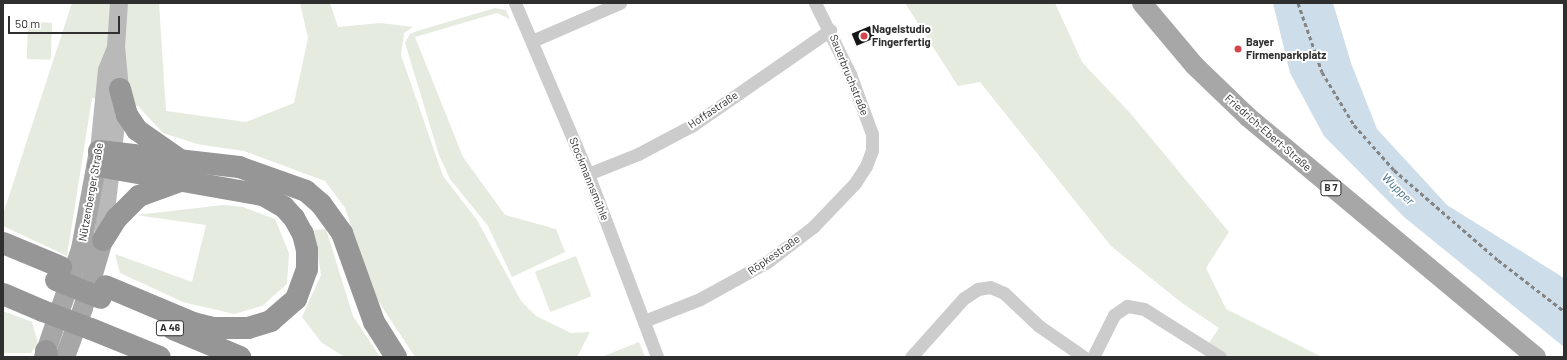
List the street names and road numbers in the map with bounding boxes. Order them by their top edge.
street label: Sauerbruchstraße [827,33,871,117]
street label: Hoffastraße [686,89,740,131]
street label: Friedrich-Ebert-Straße [1222,92,1314,174]
street label: Stockmannsmühle [566,135,612,223]
street label: Nützenberger Straße [76,142,106,242]
road number: B 7 [1320,180,1342,196]
street label: Röpkestraße [745,232,803,278]
road number: A 46 [155,320,185,336]

